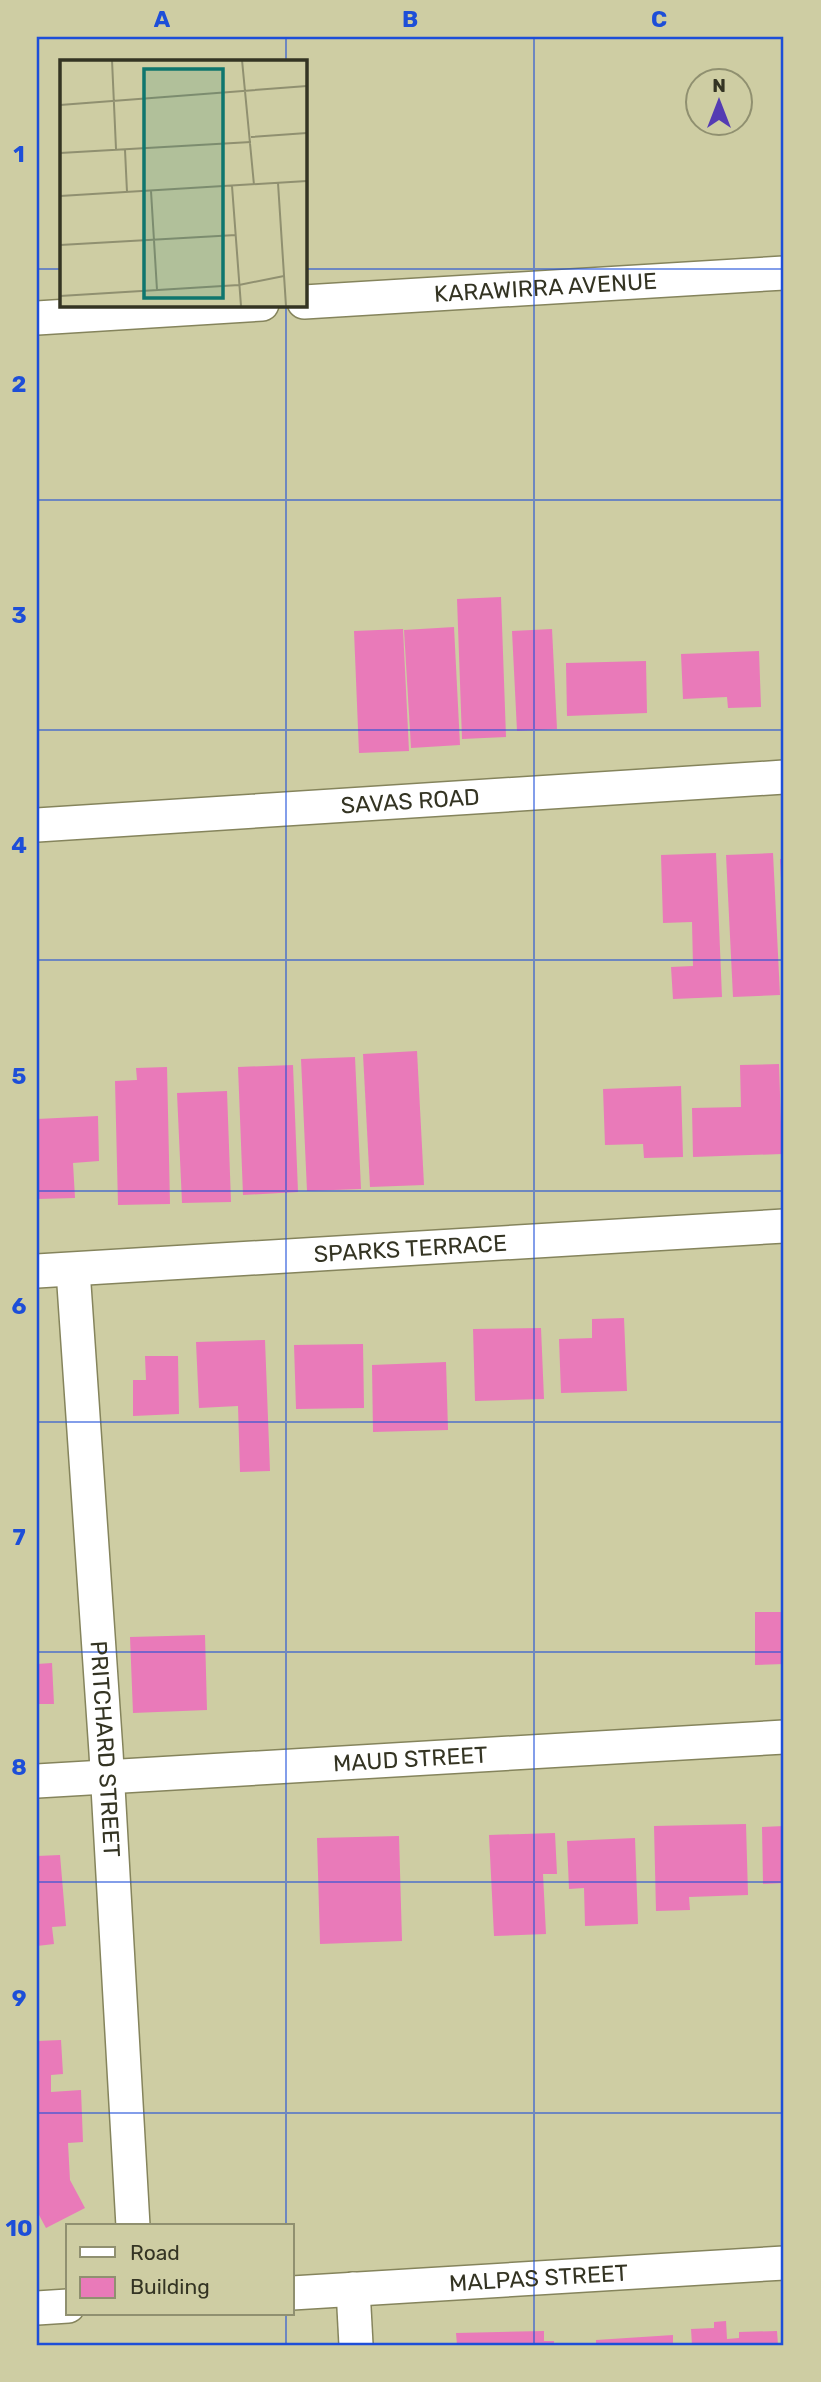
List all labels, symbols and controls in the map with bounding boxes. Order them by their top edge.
text: A [154,5,171,33]
text: B [402,5,418,33]
text: C [651,5,667,33]
inset map [60,60,306,306]
north arrow [684,66,754,136]
text: N [712,74,726,97]
text: 1 [13,140,25,168]
street label: KARAWIRRA AVENUE [433,267,658,308]
text: 2 [12,370,26,398]
text: 3 [11,601,27,629]
street label: SAVAS ROAD [340,783,481,819]
text: 4 [11,831,27,859]
text: 5 [12,1062,27,1090]
street label: SPARKS TERRACE [313,1229,508,1268]
text: 6 [12,1292,27,1320]
text: 7 [12,1523,26,1551]
street label: PRITCHARD STREET [84,1640,126,1858]
street label: MAUD STREET [332,1740,488,1778]
text: 8 [11,1753,27,1781]
text: 9 [12,1984,26,2012]
text: 10 [5,2214,33,2242]
legend [66,2224,294,2316]
text: Road [130,2240,180,2265]
street label: MALPAS STREET [448,2259,629,2297]
text: Building [130,2274,210,2299]

